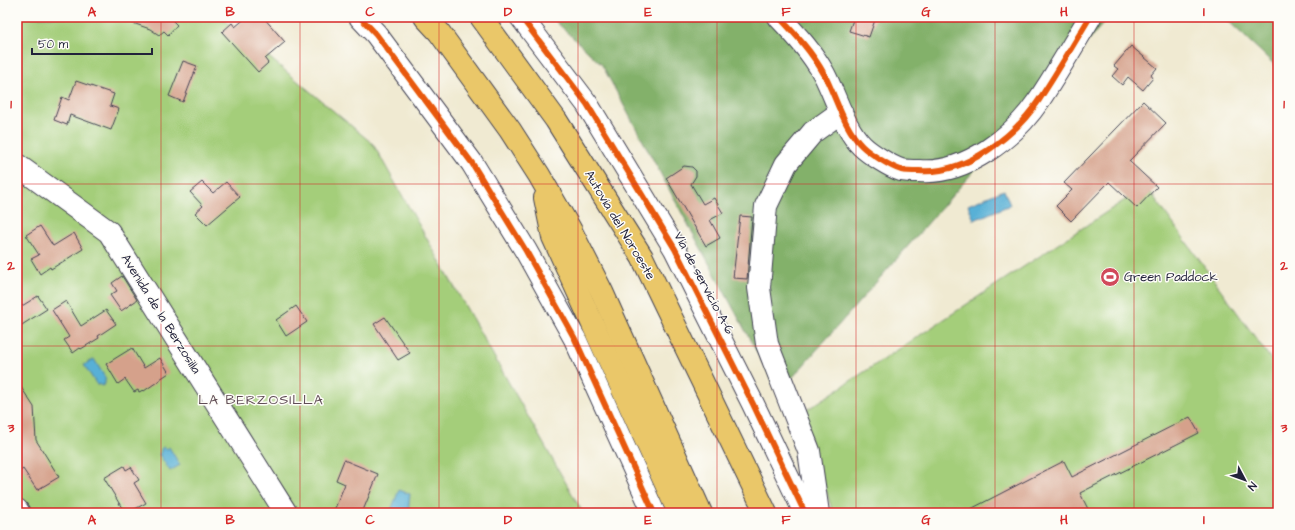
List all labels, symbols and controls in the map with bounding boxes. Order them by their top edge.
text: A [88,3,97,21]
text: B [225,3,235,21]
text: C [365,3,375,21]
text: D [504,3,513,21]
text: E [644,3,652,21]
text: F [781,3,791,21]
text: G [921,3,931,21]
text: H [1060,3,1068,21]
text: I [1203,3,1205,21]
scale bar [32,30,152,56]
text: 50 m [38,36,69,53]
text: 1 [10,95,12,113]
text: 1 [1283,95,1285,113]
street label: Autovía del Noroeste [580,167,660,283]
street label: Vía de servicio A-6 [669,229,739,337]
street label: Avenida de la Berzosilla [117,251,205,378]
text: 2 [6,257,15,275]
text: 2 [1279,257,1288,275]
sports icon: Green Paddock [1099,266,1121,288]
place label: Green Paddock [1124,268,1218,286]
district label: LA BERZOSILLA [198,390,324,410]
text: 3 [7,419,15,437]
text: 3 [1280,419,1288,437]
north arrow [1225,460,1265,500]
text: N [1244,479,1260,494]
text: A [88,511,97,529]
text: B [225,511,235,529]
text: C [365,511,375,529]
text: D [504,511,513,529]
text: E [644,511,652,529]
text: F [781,511,791,529]
text: G [921,511,931,529]
text: H [1060,511,1068,529]
text: I [1203,511,1205,529]

